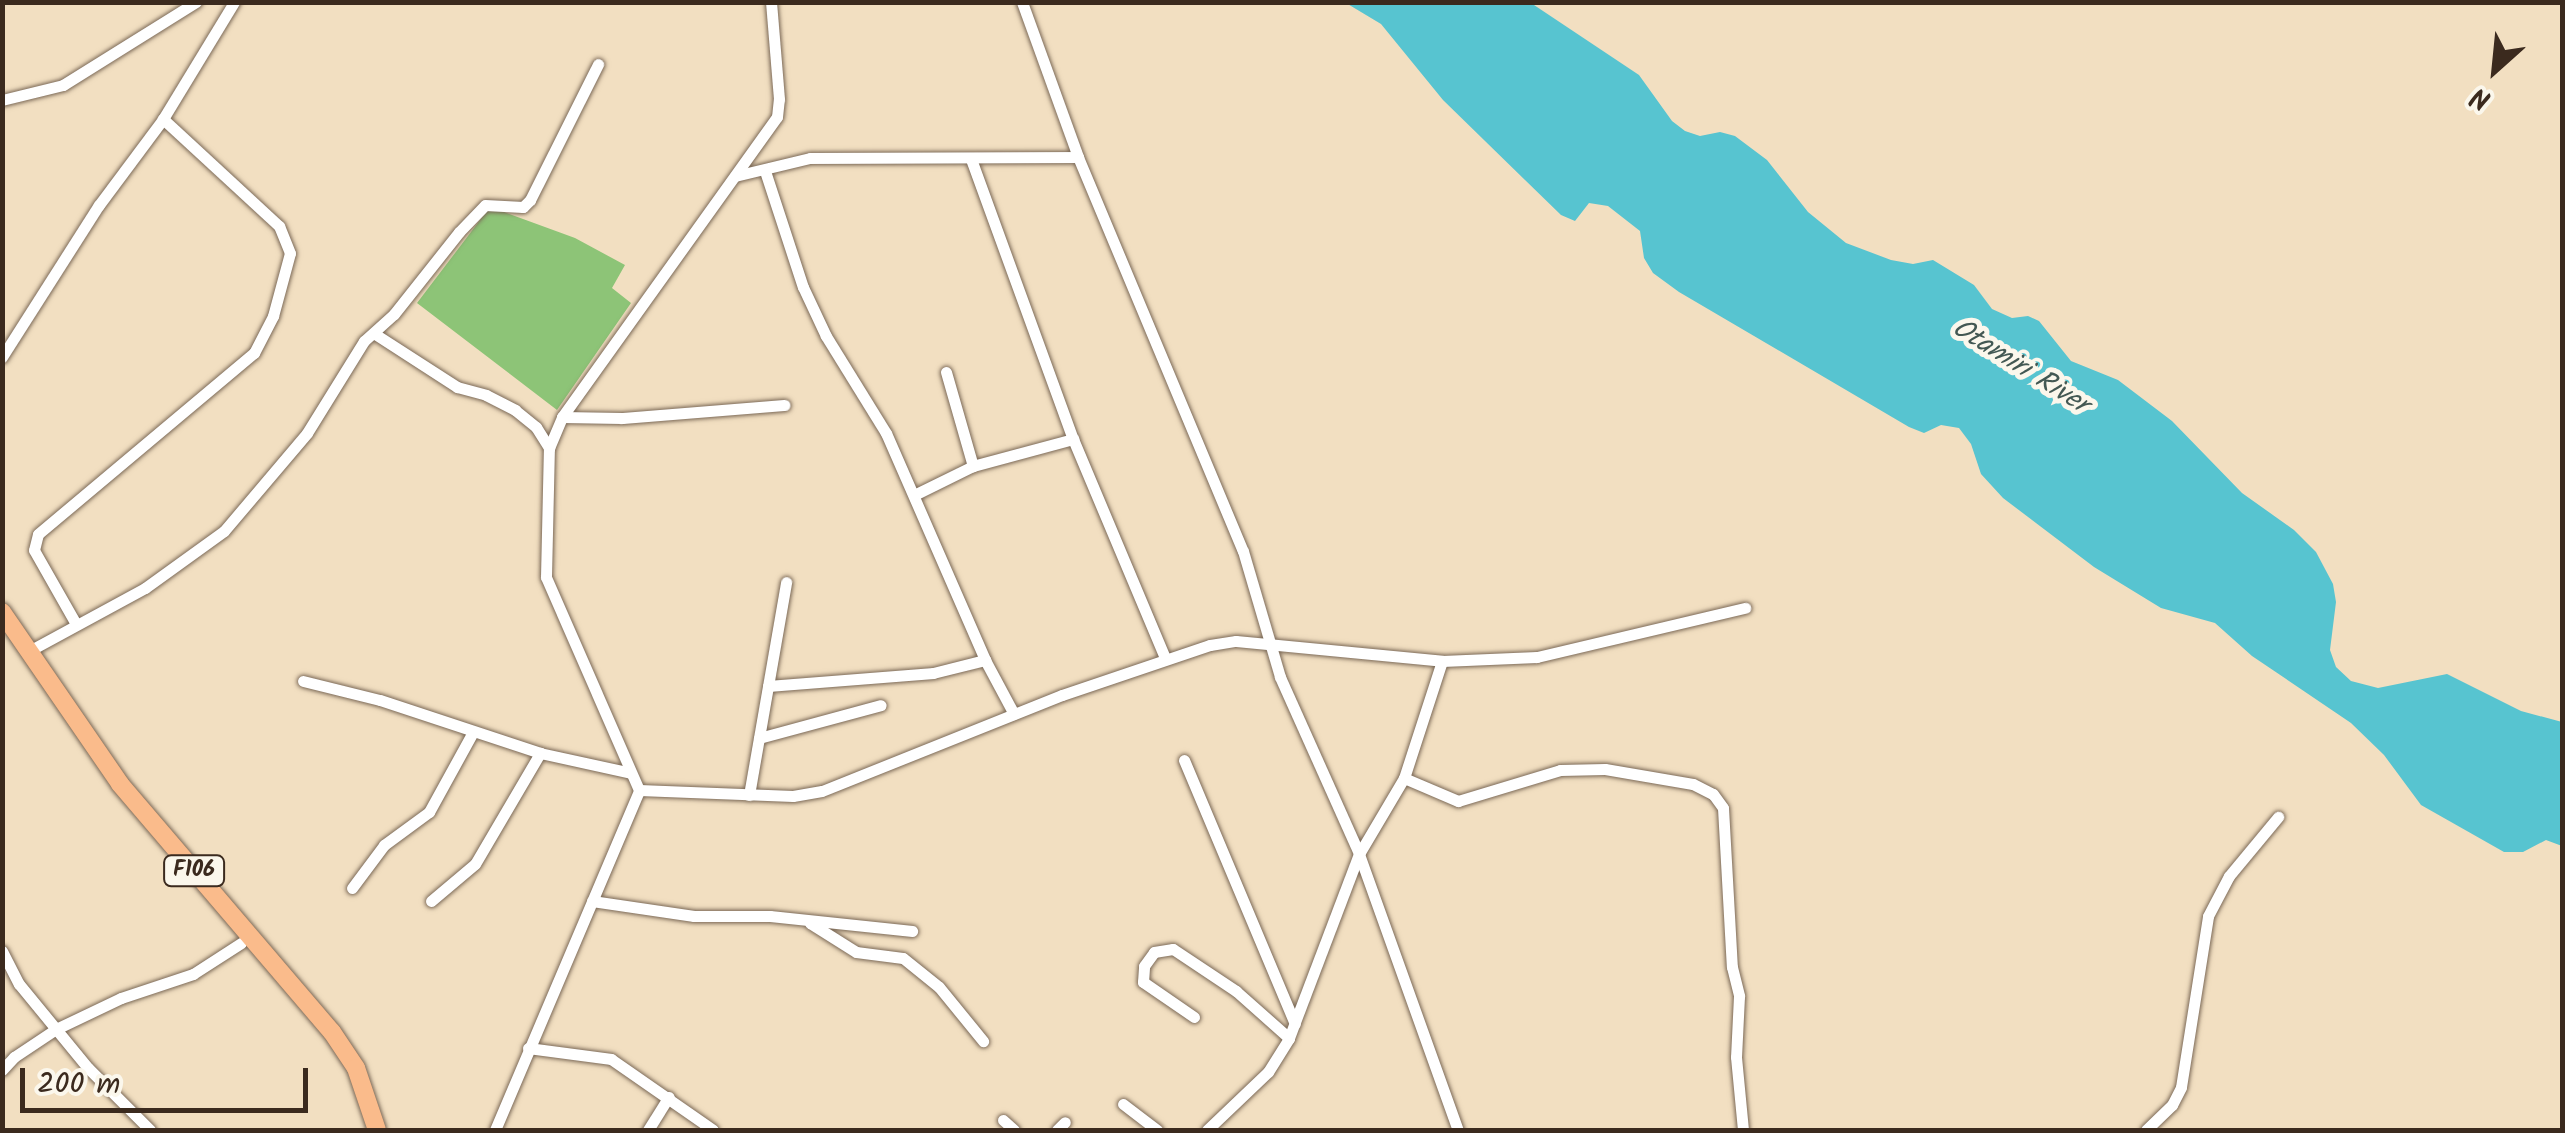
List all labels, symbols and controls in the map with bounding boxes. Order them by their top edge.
north arrow [2445,20,2545,120]
text: N [2463,73,2499,121]
water label: Otamiri River [1946,312,2094,422]
road number: F106 [162,854,226,888]
scale bar [25,1048,312,1110]
text: 200 m [37,1061,120,1109]

